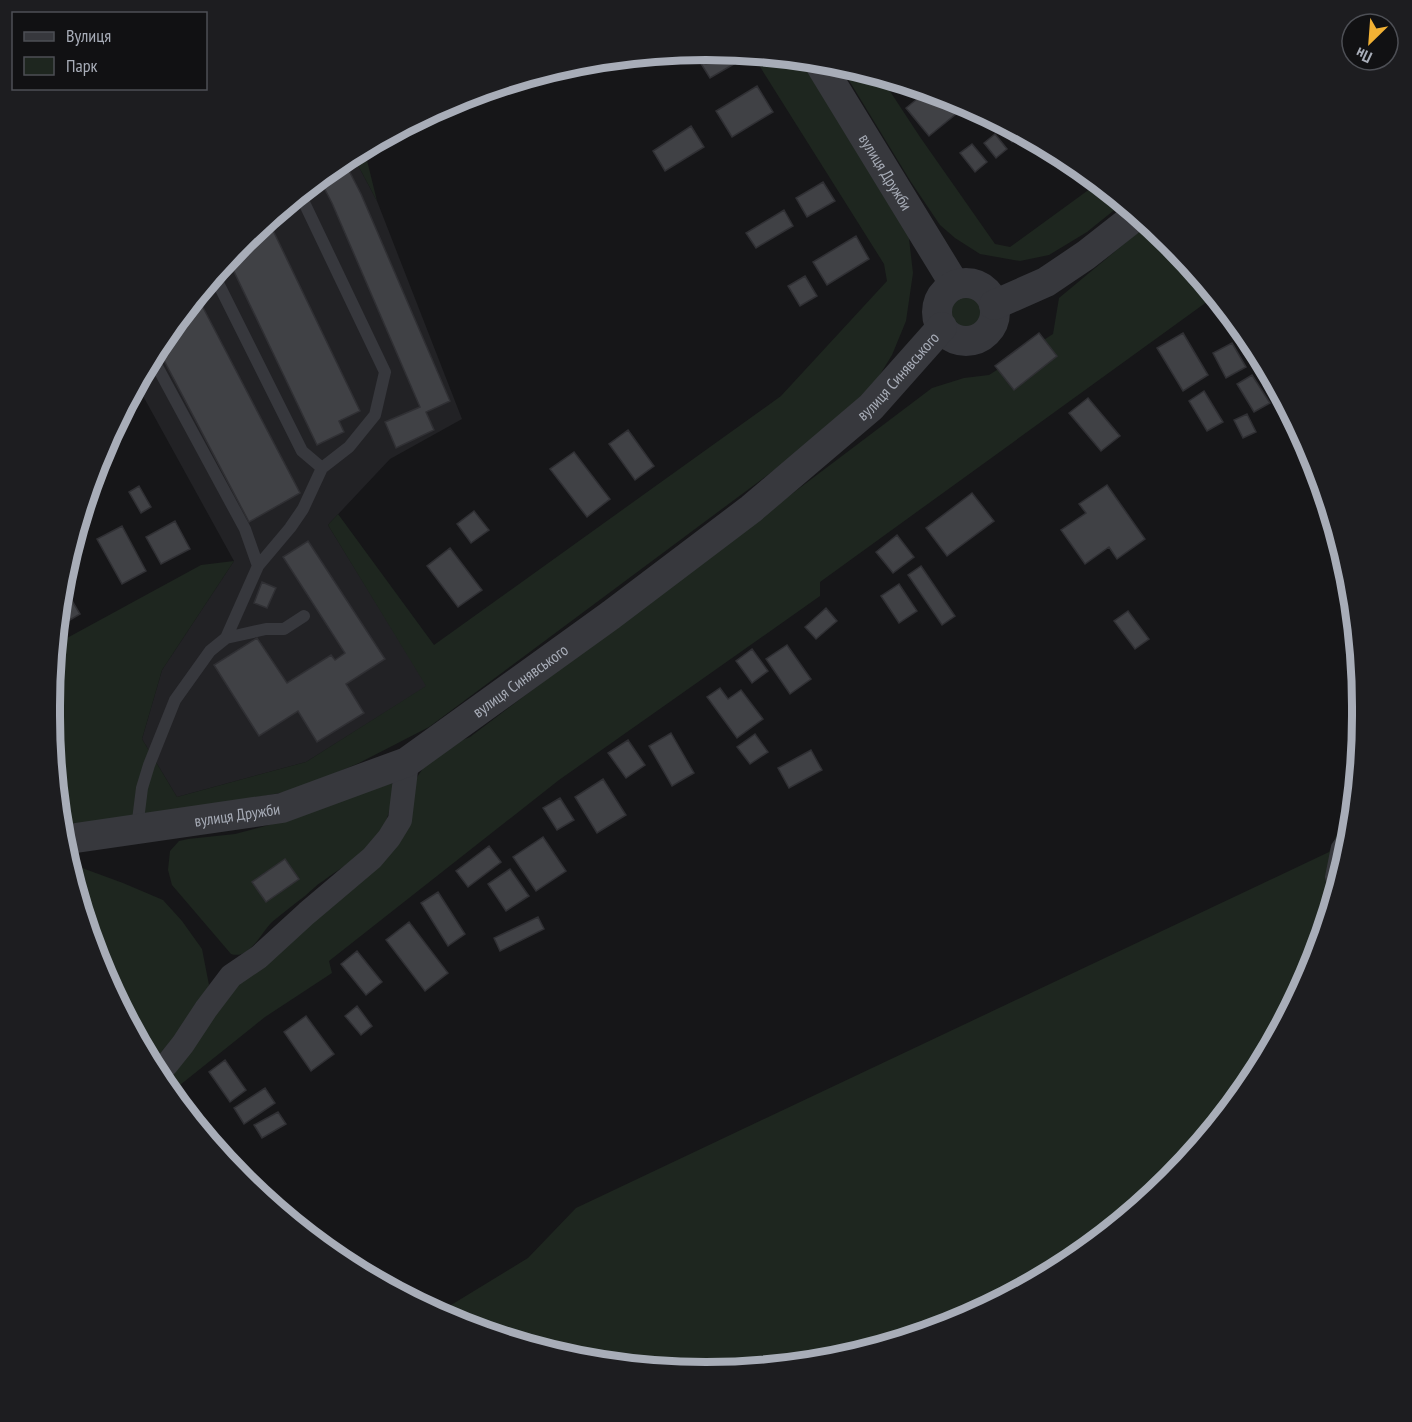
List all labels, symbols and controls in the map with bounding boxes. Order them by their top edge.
legend [12,12,207,90]
north arrow [1340,12,1400,72]
text: Вулиця [66,24,111,47]
text: Пн [1352,43,1375,68]
text: Парк [66,54,97,77]
street label: вулиця Дружби [855,130,917,214]
street label: вулиця Синявського [853,328,943,425]
street label: вулиця Синявського [469,639,572,722]
street label: вулиця Дружби [193,798,281,831]

